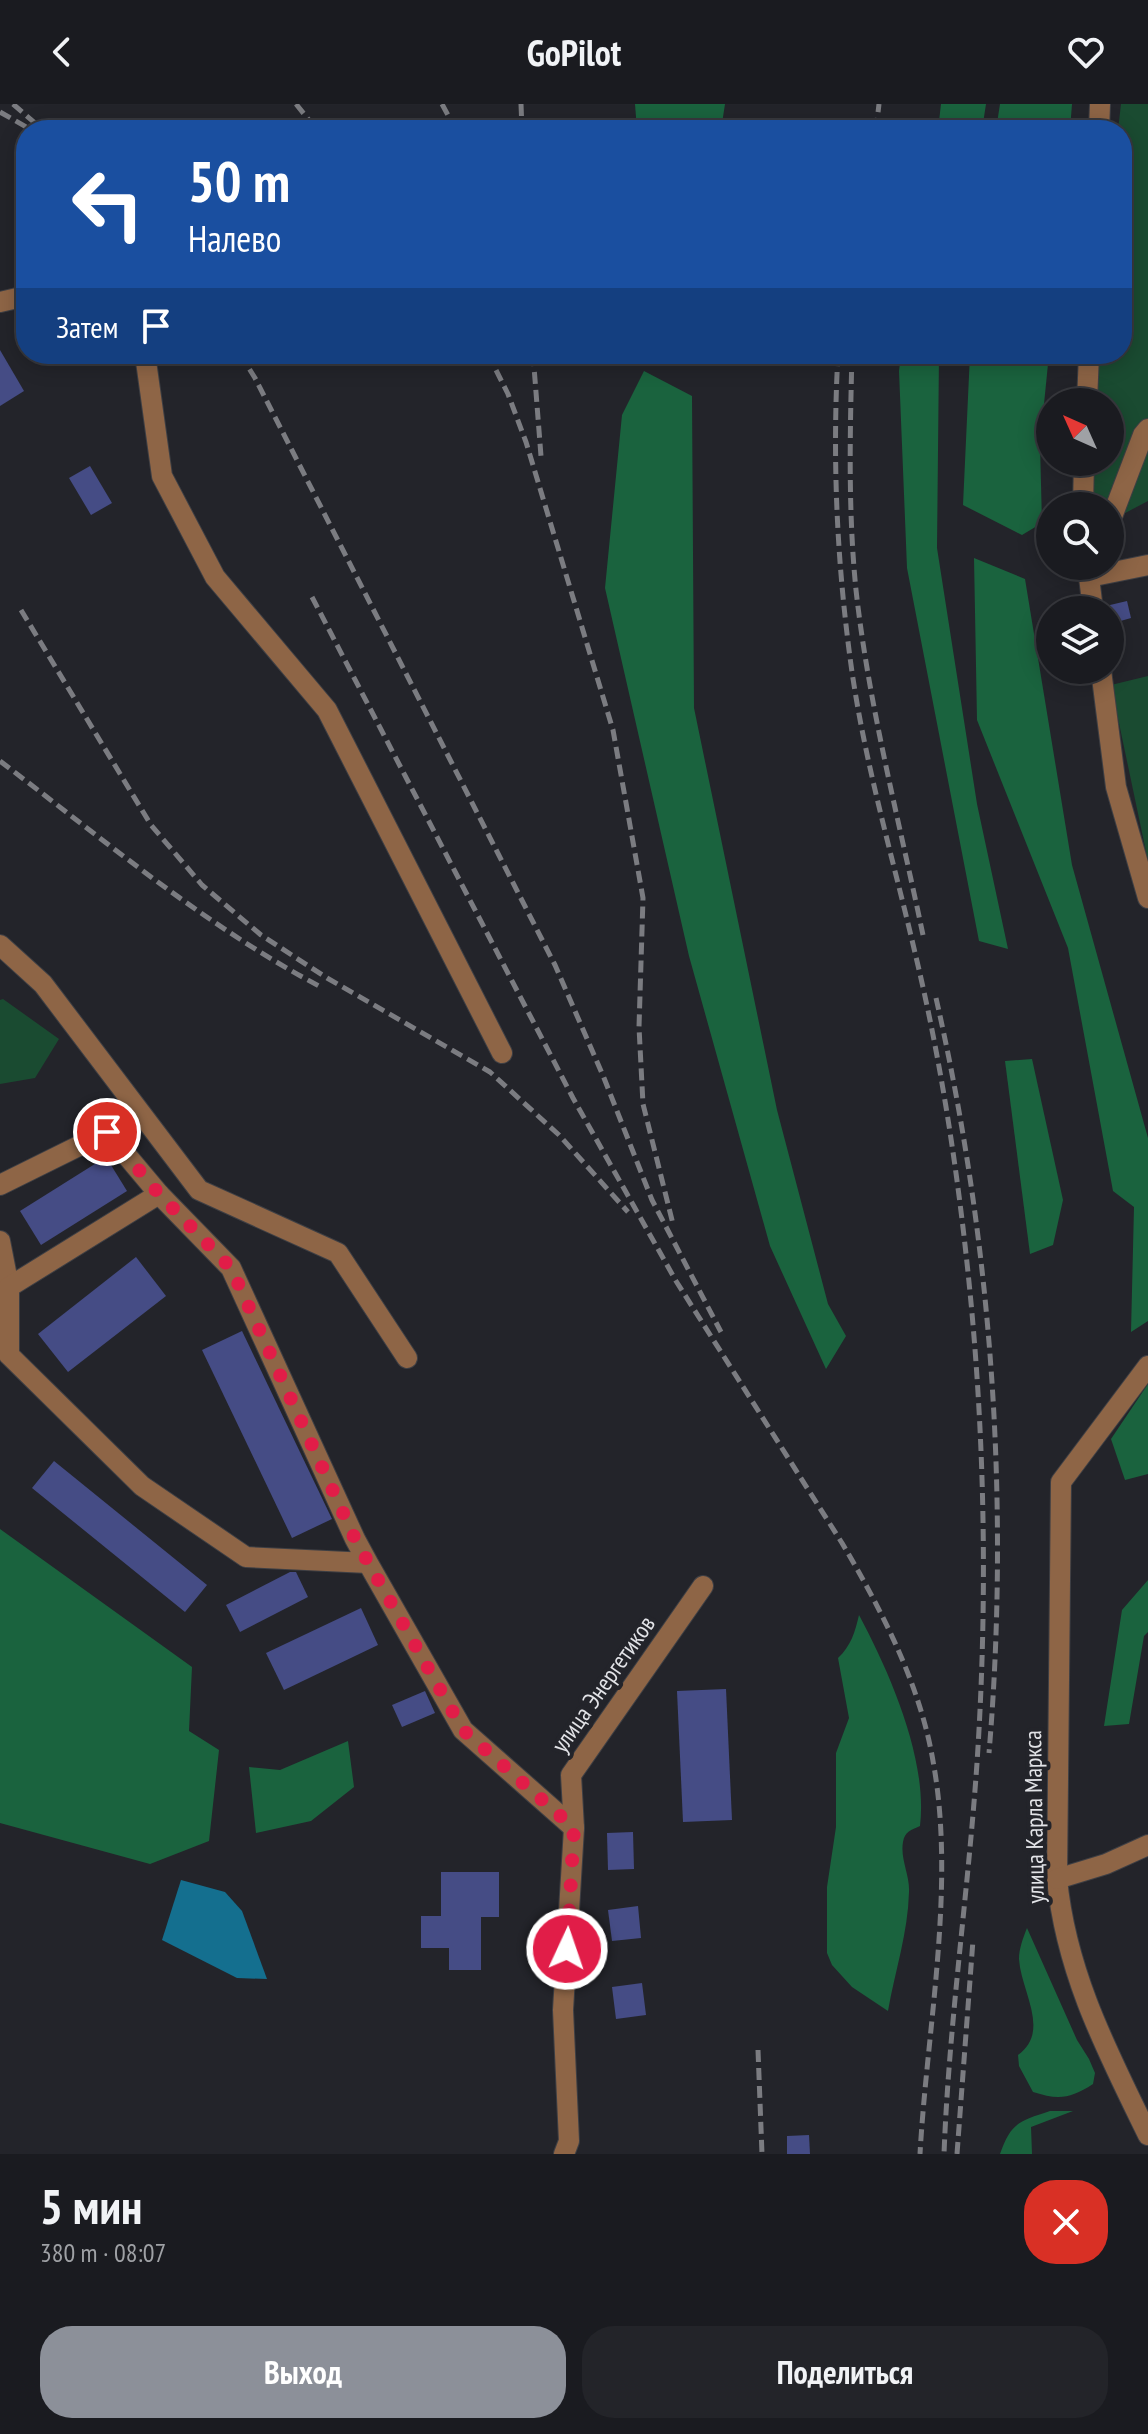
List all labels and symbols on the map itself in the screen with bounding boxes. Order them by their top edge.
north arrow [1036,388,1124,476]
pin [73,1098,141,1166]
street label: улица Энергетиков [544,1609,662,1759]
street label: улица Карла Маркса [1017,1730,1051,1904]
position arrow [525,1907,609,1991]

